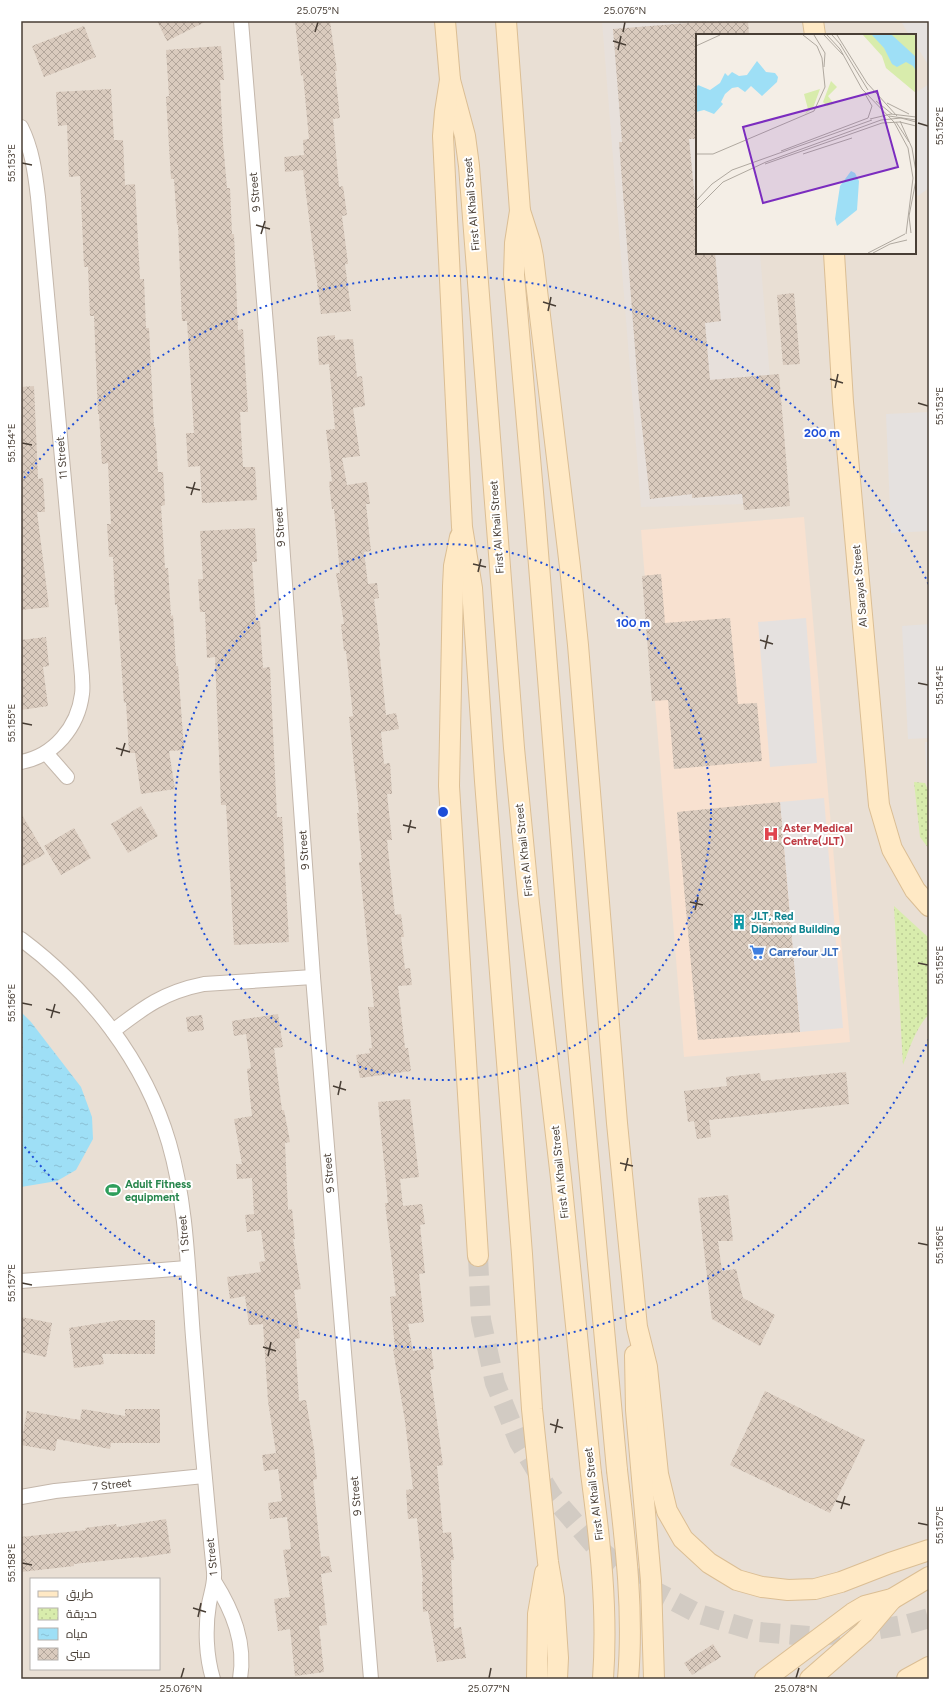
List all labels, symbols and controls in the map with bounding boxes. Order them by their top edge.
text: 25.075°N [297,4,339,17]
text: 25.076°N [604,4,646,17]
inset map [696,34,916,254]
text: 55.152°E [933,107,946,145]
text: 55.153°E [5,144,18,182]
street label: First Al Khail Street [461,157,483,251]
street label: 9 Street [247,172,263,212]
text: 55.153°E [933,387,946,425]
text: 55.154°E [5,423,18,463]
text: 200 m [804,426,840,440]
street label: 11 Street [54,436,70,480]
street label: First Al Khail Street [487,480,507,574]
street label: 9 Street [272,507,288,547]
street label: Al Sarayat Street [850,544,870,628]
text: 100 m [616,616,650,630]
text: 55.154°E [933,665,946,705]
text: 55.155°E [5,704,18,742]
street label: First Al Khail Street [513,803,535,897]
centre of rings [436,805,450,819]
place label: Aster Medical Centre(JLT) [783,822,853,848]
hospital icon: Aster Medical Centre(JLT) [762,825,780,843]
street label: 9 Street [296,830,312,870]
place label: JLT, Red Diamond Building [751,910,840,936]
building icon: JLT, Red Diamond Building [730,913,748,931]
supermarket icon: Carrefour JLT [748,943,766,961]
place label: Carrefour JLT [769,946,839,959]
text: 55.155°E [933,946,946,984]
text: 55.156°E [5,984,18,1022]
street label: First Al Khail Street [549,1125,571,1219]
street label: 9 Street [321,1153,337,1193]
place label: Adult Fitness equipment [125,1178,191,1204]
sports icon: Adult Fitness equipment [104,1181,122,1199]
street label: 1 Street [176,1214,192,1254]
text: 55.156°E [933,1226,946,1264]
text: 55.157°E [5,1264,18,1302]
street label: First Al Khail Street [582,1447,606,1541]
street label: 7 Street [92,1476,132,1494]
street label: 9 Street [348,1476,364,1516]
text: 55.157°E [933,1506,946,1544]
street label: 1 Street [204,1537,220,1577]
text: 55.158°E [5,1543,18,1583]
legend [30,1578,160,1670]
text: طريق [66,1587,94,1601]
text: حديقة [66,1607,97,1621]
text: مياه [66,1627,88,1641]
text: مبنى [66,1647,91,1661]
text: 25.076°N [160,1682,202,1695]
text: 25.077°N [468,1682,510,1695]
text: 25.078°N [775,1682,817,1695]

